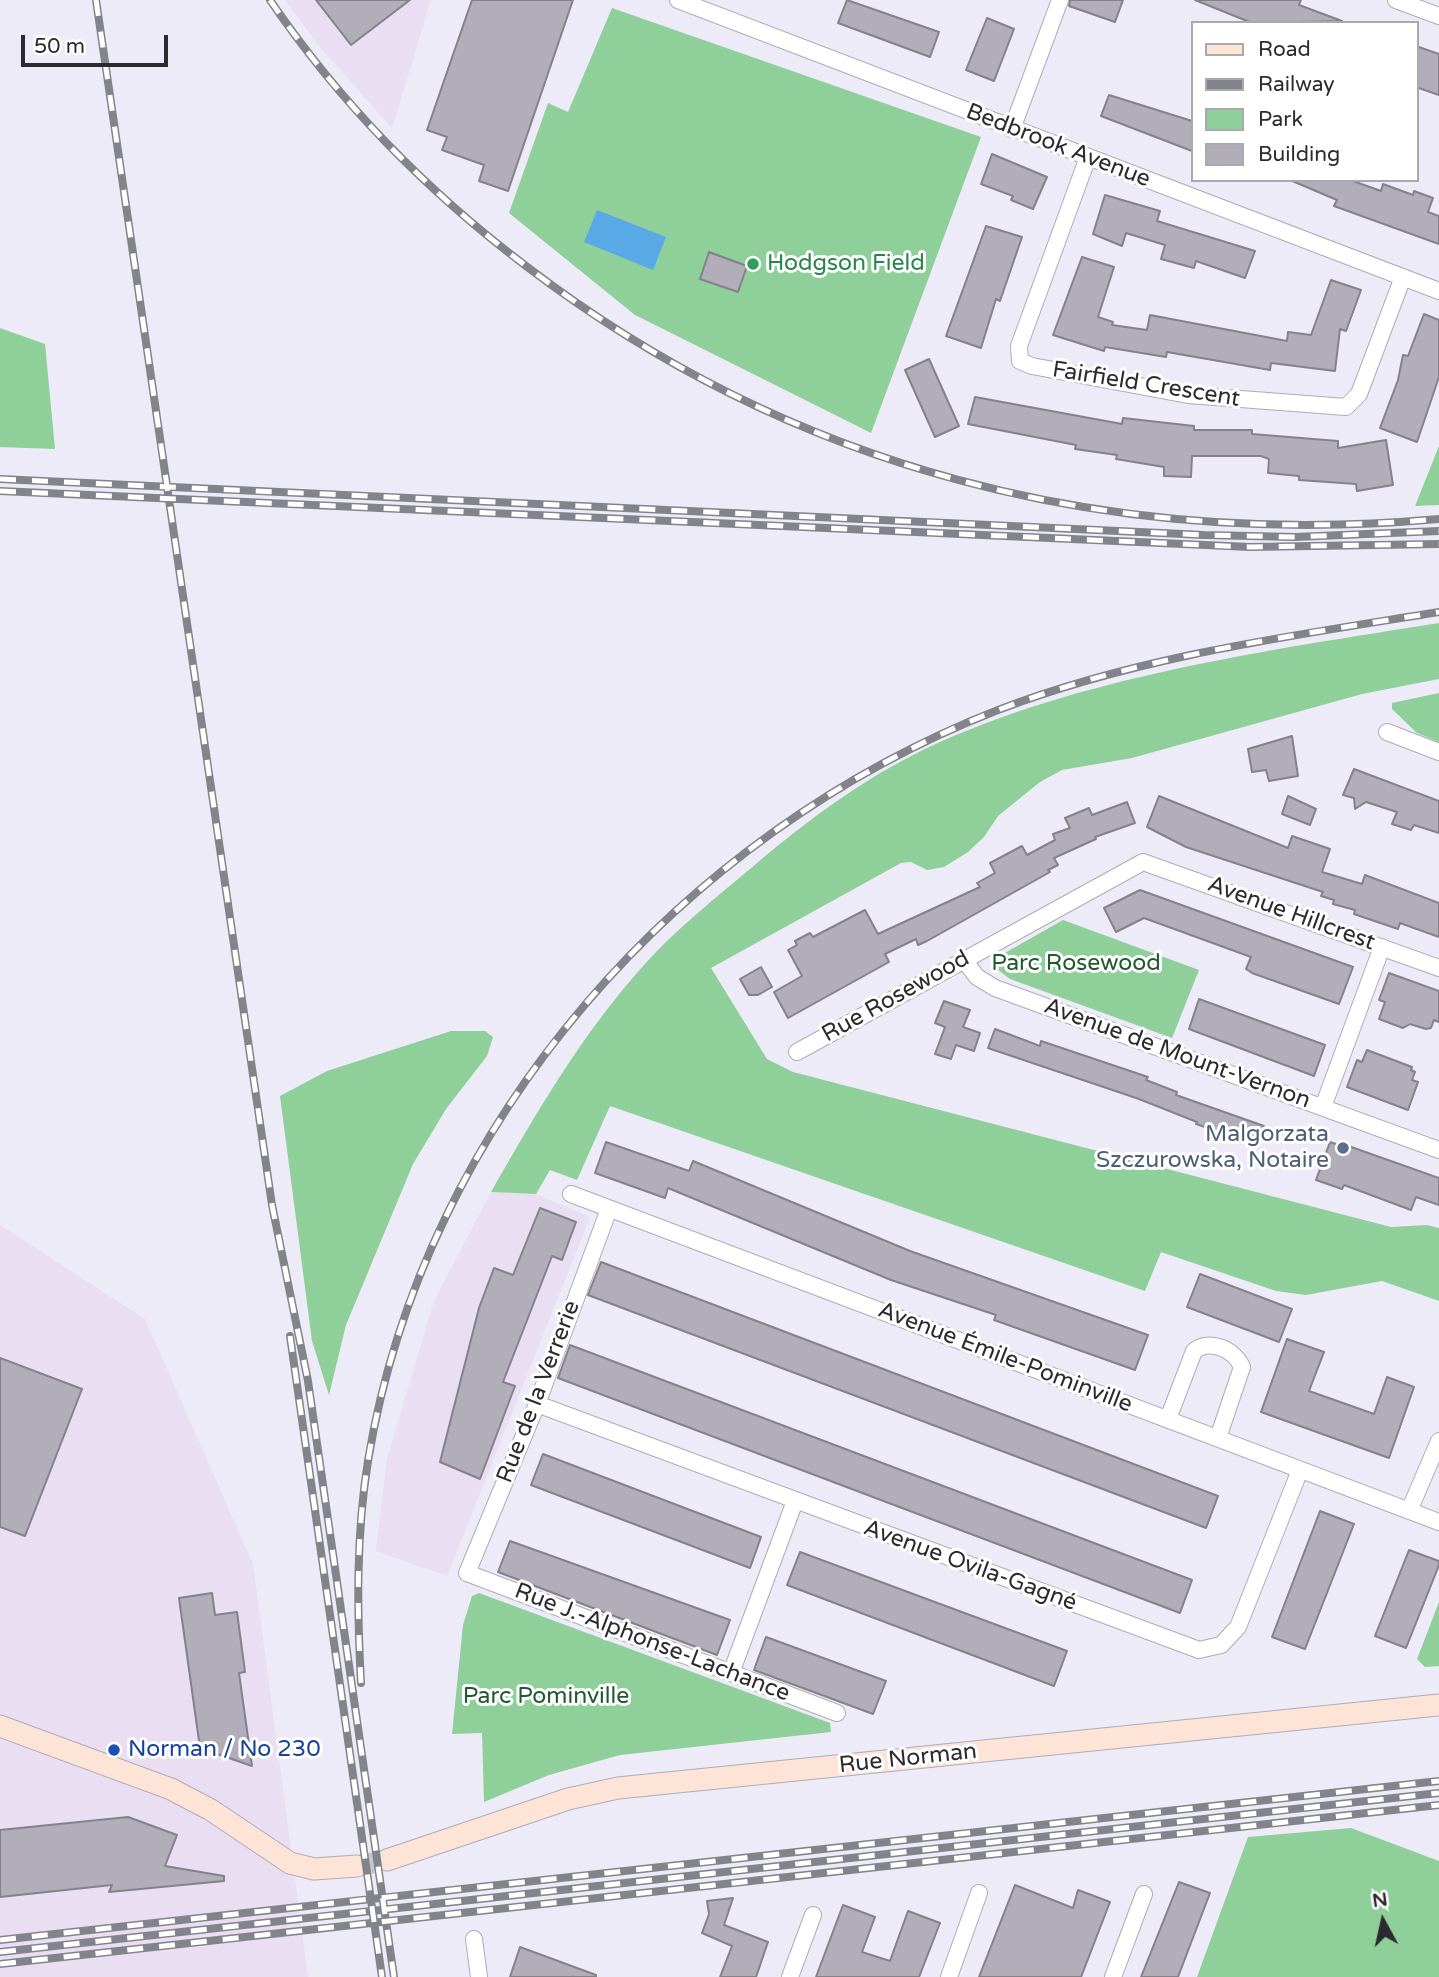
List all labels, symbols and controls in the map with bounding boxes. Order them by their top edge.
scale bar [24,21,172,65]
legend [1190,21,1418,182]
text: 50 m [34,34,85,59]
text: Road [1258,37,1311,62]
text: Railway [1258,72,1335,97]
street label: Bedbrook Avenue [962,98,1154,194]
text: Park [1258,107,1303,132]
text: Building [1258,142,1340,167]
place label: Hodgson Field [767,250,925,278]
marker: Hodgson Field [745,256,761,272]
street label: Fairfield Crescent [1050,357,1242,413]
street label: Avenue Hillcrest [1204,871,1378,957]
street label: Rue Rosewood [817,945,975,1049]
park label: Parc Rosewood [991,950,1161,978]
street label: Avenue de Mount-Vernon [1040,993,1314,1115]
place label: Malgorzata Szczurowska, Notaire [1096,1121,1329,1175]
marker: Malgorzata Szczurowska, Notaire [1335,1140,1351,1156]
street label: Rue de la Verrerie [492,1297,586,1487]
street label: Avenue Émile-Pominville [874,1297,1136,1419]
street label: Avenue Ovila-Gagné [860,1515,1080,1617]
street label: Rue J.-Alphonse-Lachance [511,1578,793,1708]
park label: Parc Pominville [463,1683,629,1711]
place label: Norman / No 230 [128,1736,321,1764]
street label: Rue Norman [838,1738,978,1780]
marker: Norman / No 230 [106,1742,122,1758]
north arrow [1348,1886,1418,1956]
text: N [1371,1888,1389,1912]

